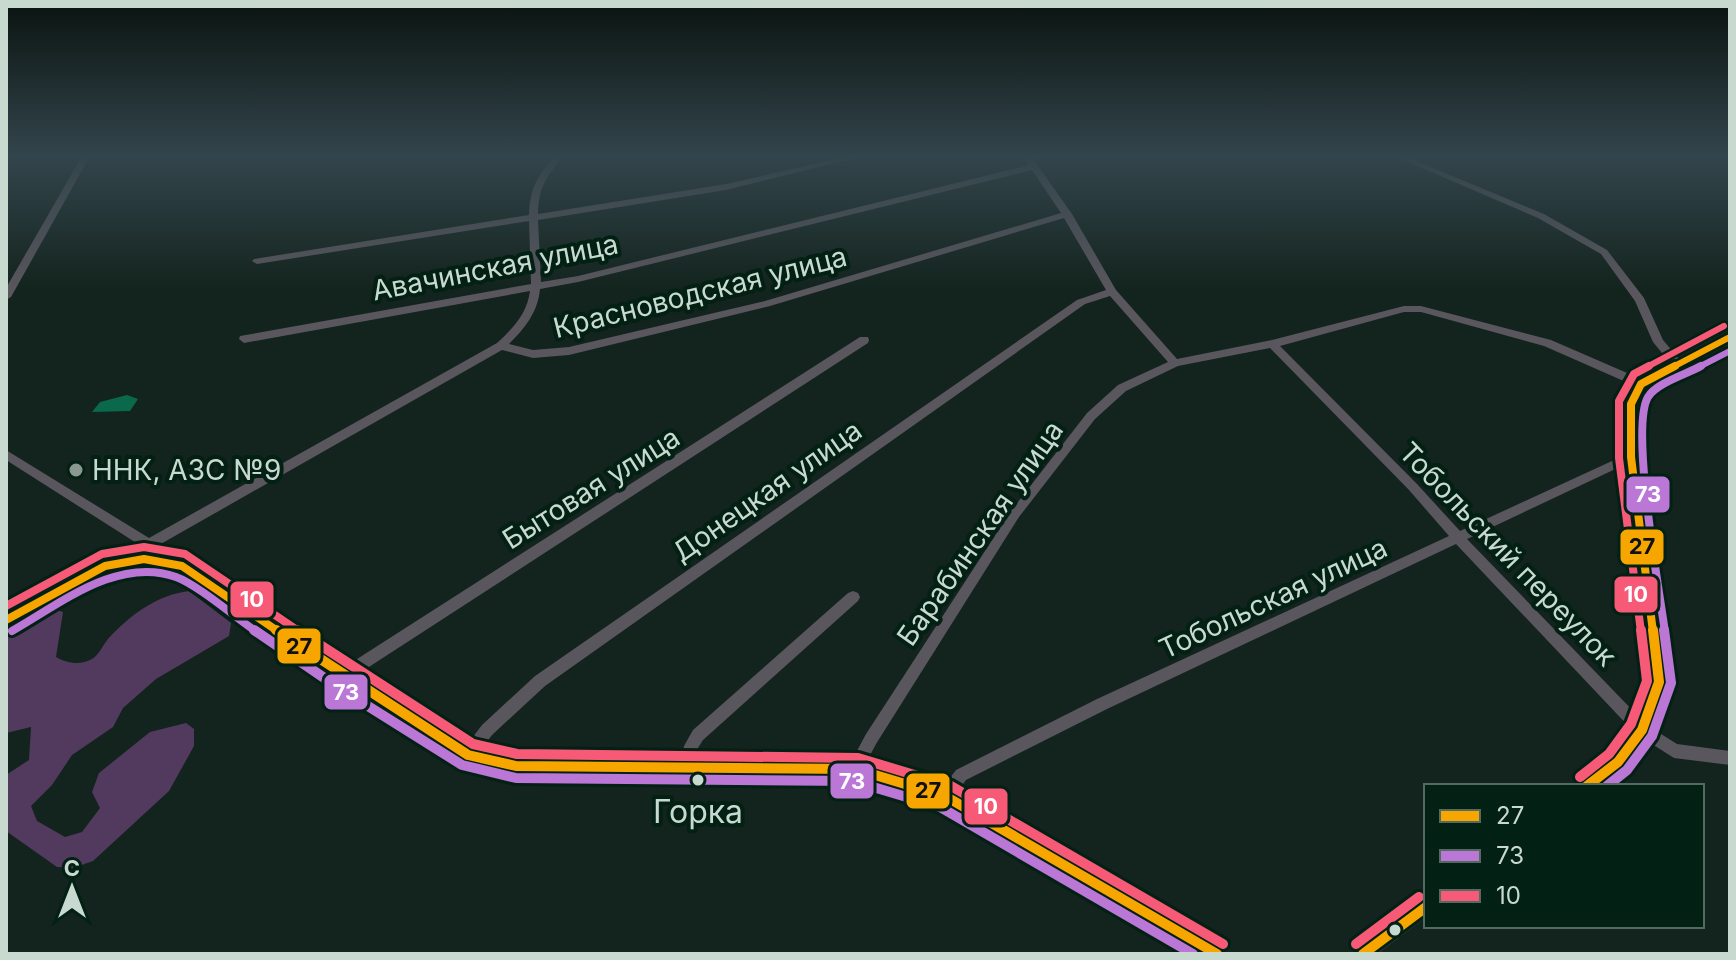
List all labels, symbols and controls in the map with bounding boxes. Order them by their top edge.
street label: Авачинская улица [369,226,621,308]
street label: Красноводская улица [550,239,850,345]
street label: Донецкая улица [666,413,868,569]
street label: Барабинская улица [890,414,1070,652]
street label: Бытовая улица [496,420,686,556]
street label: Тобольский переулок [1392,435,1624,673]
place label: ННК, АЗС №9 [92,453,281,487]
marker: ННК, АЗС №9 [67,461,85,479]
line badge: 73 [1625,475,1671,514]
text: 73 [1635,481,1661,507]
line badge: 27 [1619,528,1665,566]
street label: Тобольская улица [1154,530,1392,666]
text: 27 [1629,533,1655,559]
line badge: 10 [1613,575,1659,614]
line badge: 10 [229,580,275,619]
text: 10 [1624,581,1648,607]
text: 10 [240,586,264,612]
line badge: 27 [276,627,322,665]
text: 27 [286,633,312,659]
line badge: 73 [323,673,369,711]
text: 73 [333,679,359,705]
line badge: 73 [829,762,875,800]
text: 73 [839,768,865,794]
marker: Горка [690,772,706,788]
line badge: 27 [905,772,951,810]
text: 27 [915,777,941,803]
legend [1424,784,1704,928]
line badge: 10 [963,787,1009,826]
place label: Горка [653,792,743,831]
text: 10 [974,793,998,819]
text: 27 [1496,801,1524,830]
text: 73 [1496,841,1524,870]
north arrow [32,848,112,928]
text: С [64,855,80,881]
text: 10 [1496,881,1521,910]
unlabelled marker [1387,922,1403,938]

